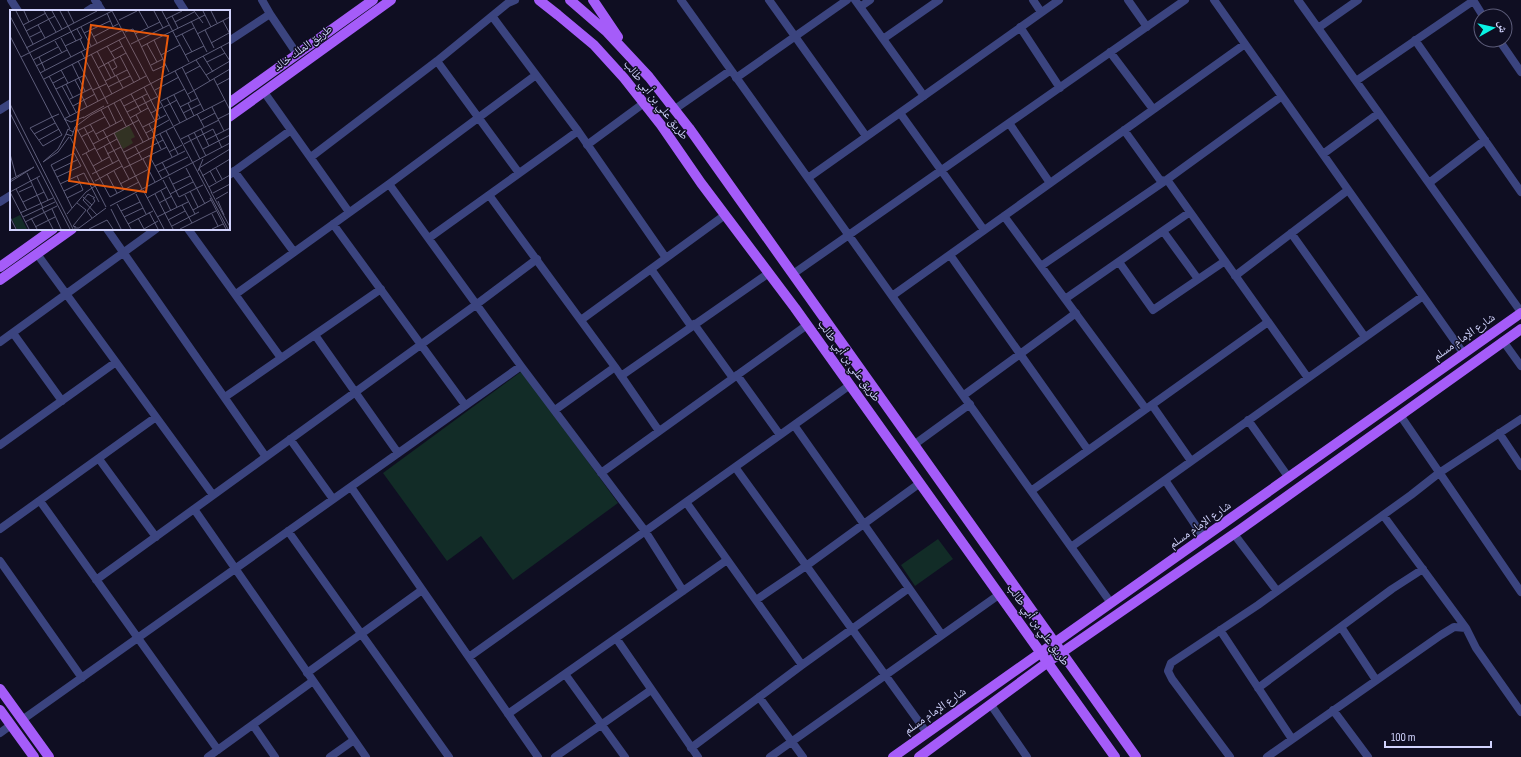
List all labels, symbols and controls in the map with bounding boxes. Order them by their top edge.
north arrow [1473,8,1513,48]
inset map [10,10,230,230]
text: ش [1494,20,1510,34]
street label: طريق الملك خالد [271,21,336,74]
street label: طريق علي بن أبي طالب [618,57,692,144]
street label: شارع الإمام مسلم [1430,310,1498,364]
street label: طريق علي بن أبي طالب [813,317,884,406]
street label: شارع الإمام مسلم [1166,498,1234,552]
street label: طريق علي بن أبي طالب [1002,581,1073,670]
street label: شارع الإمام مسلم [901,684,969,738]
scale bar [1385,723,1491,749]
text: 100 m [1391,730,1416,745]

